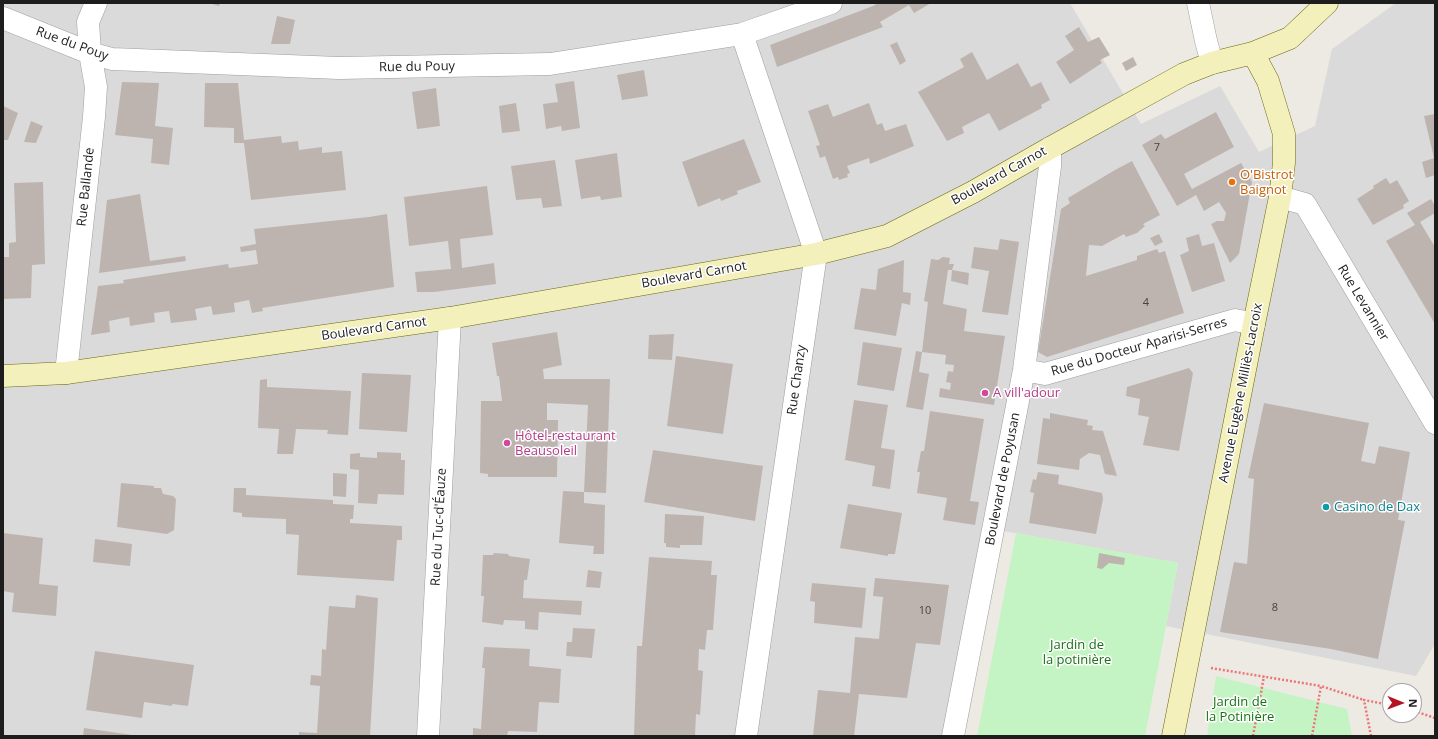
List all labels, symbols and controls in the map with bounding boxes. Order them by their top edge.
street label: Rue du Pouy [34,24,110,64]
street label: Rue du Pouy [379,59,455,75]
house number: 7 [1154,141,1160,155]
street label: Boulevard Carnot [949,143,1049,209]
street label: Rue Ballande [74,147,98,227]
place label: O'Bistrot Baignot [1240,167,1293,198]
marker: O'Bistrot Baignot [1227,177,1237,187]
street label: Boulevard Carnot [640,258,748,292]
street label: Rue Levannier [1334,262,1392,344]
house number: 4 [1143,296,1149,310]
street label: Avenue Eugène Milliès-Lacroix [1216,302,1266,484]
street label: Boulevard Carnot [320,314,428,344]
street label: Rue du Docteur Aparisi-Serres [1049,314,1229,380]
street label: Rue Chanzy [784,344,810,416]
place label: A vill'adour [993,385,1060,401]
marker: A vill'adour [980,388,990,398]
street label: Boulevard de Poyusan [982,411,1024,547]
place label: Hôtel-restaurant Beausoleil [515,428,616,459]
marker: Hôtel-restaurant Beausoleil [502,438,512,448]
street label: Rue du Tuc-d'Éauze [428,468,450,586]
place label: Casino de Dax [1334,499,1420,515]
marker: Casino de Dax [1321,502,1331,512]
house number: 8 [1272,601,1278,615]
house number: 10 [919,604,931,618]
park label: Jardin de la potinière [1043,637,1111,668]
north arrow [1382,683,1422,723]
park label: Jardin de la Potinière [1206,694,1274,725]
text: N [1406,699,1421,708]

